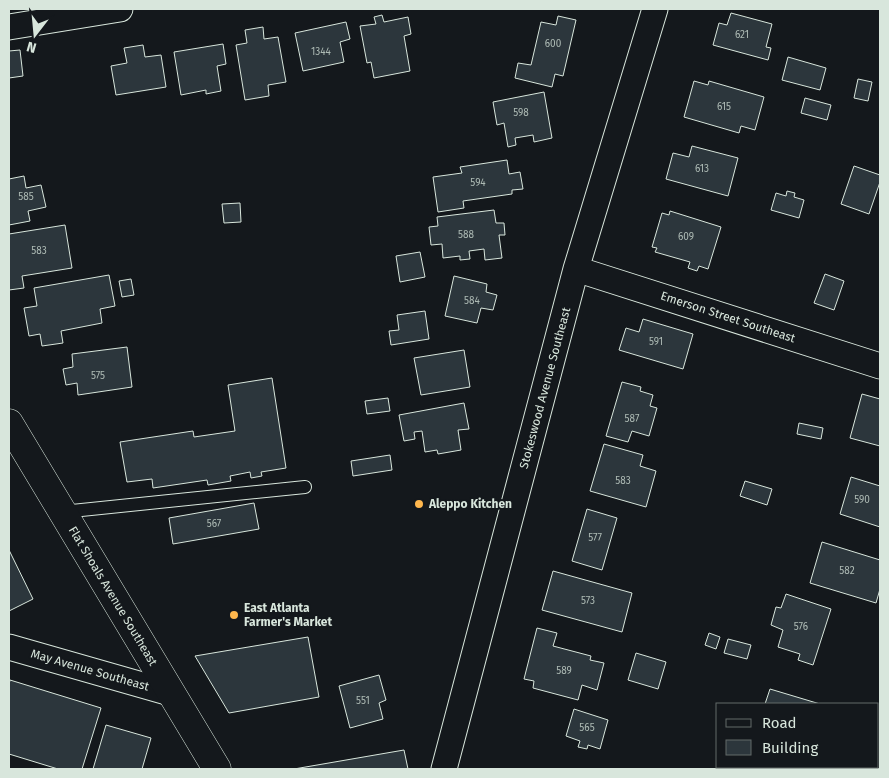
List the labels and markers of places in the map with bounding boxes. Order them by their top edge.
place label: Aleppo Kitchen [428,497,512,511]
marker: Aleppo Kitchen [413,498,425,510]
place label: East Atlanta Farmer's Market [244,601,332,629]
marker: East Atlanta Farmer's Market [228,609,240,621]

